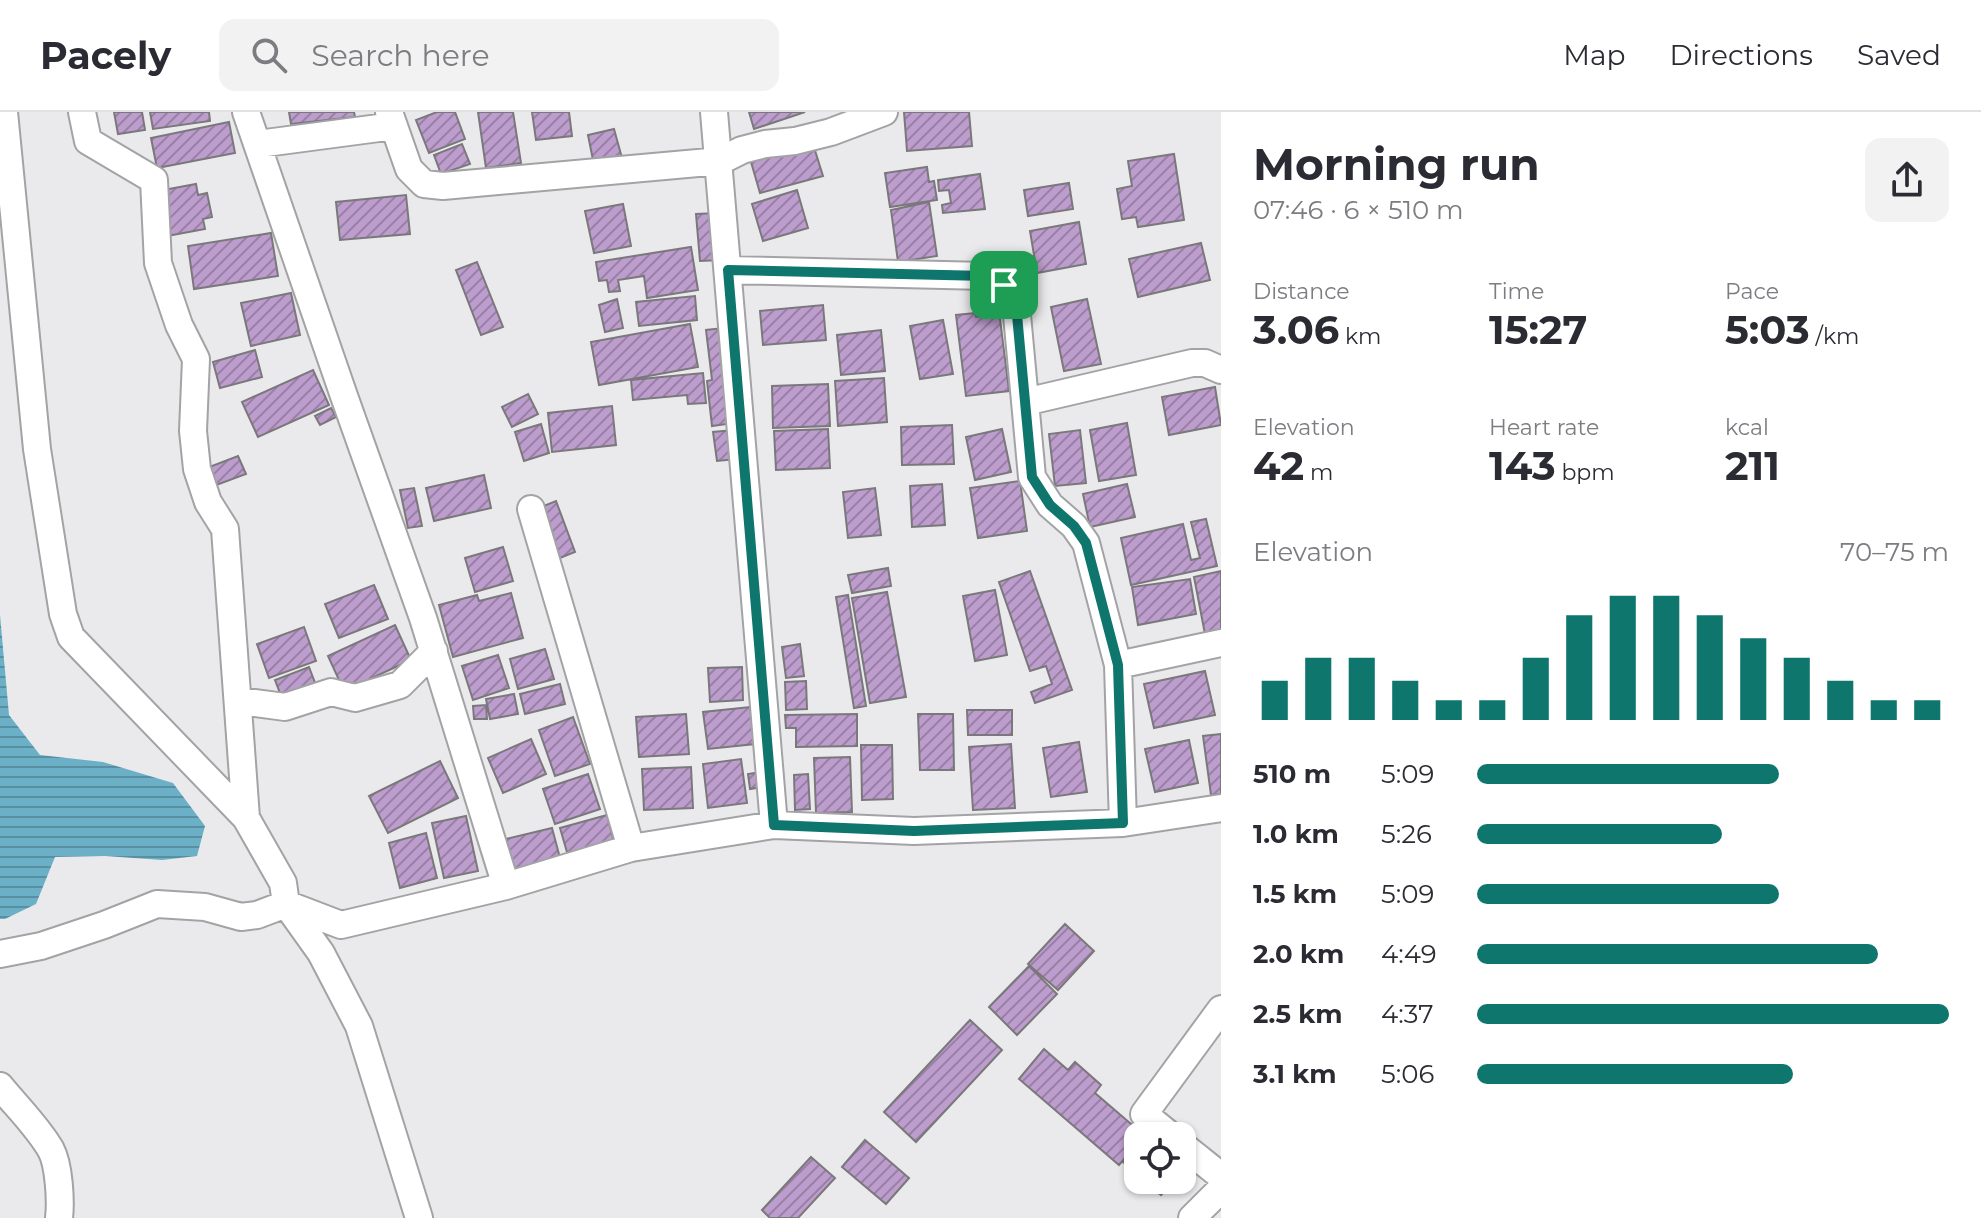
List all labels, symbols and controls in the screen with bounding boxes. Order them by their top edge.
search box [219,19,779,91]
text: Pacely [40,32,171,79]
icon: search [247,33,291,77]
text: Search here [311,37,490,74]
text: Map [1563,38,1625,72]
text: Directions [1669,38,1813,72]
text: Saved [1857,38,1941,72]
text: Morning run [1253,137,1540,191]
button: share [1865,138,1949,222]
text: 07:46 · 6 × 510 m [1253,194,1464,226]
pin [970,251,1038,319]
icon: arrive [982,263,1026,307]
text: Distance [1253,278,1350,305]
text: Time [1489,278,1544,305]
text: Pace [1725,278,1779,305]
text: 3.06 [1253,305,1339,354]
text: 15:27 [1489,305,1587,354]
text: 5:03 [1725,305,1810,354]
text: km [1339,323,1381,350]
text: /km [1810,323,1859,350]
text: Elevation [1253,414,1355,441]
text: Heart rate [1489,414,1599,441]
text: kcal [1725,414,1769,441]
text: 42 [1253,441,1304,490]
text: 143 [1489,441,1556,490]
text: 211 [1725,441,1780,490]
text: m [1304,459,1333,486]
text: bpm [1556,459,1615,486]
text: Elevation [1253,536,1373,568]
text: 70–75 m [1840,536,1949,568]
text: 510 m [1253,758,1331,790]
text: 5:09 [1381,758,1434,790]
text: 1.0 km [1253,818,1339,850]
text: 5:26 [1381,818,1432,850]
text: 1.5 km [1253,878,1337,910]
text: 5:09 [1381,878,1434,910]
text: 2.0 km [1253,938,1344,970]
text: 4:49 [1381,938,1437,970]
text: 2.5 km [1253,998,1342,1030]
text: 4:37 [1381,998,1434,1030]
text: 3.1 km [1253,1058,1337,1090]
text: 5:06 [1381,1058,1434,1090]
map controls [1124,1122,1196,1194]
button: locate [1124,1122,1196,1194]

